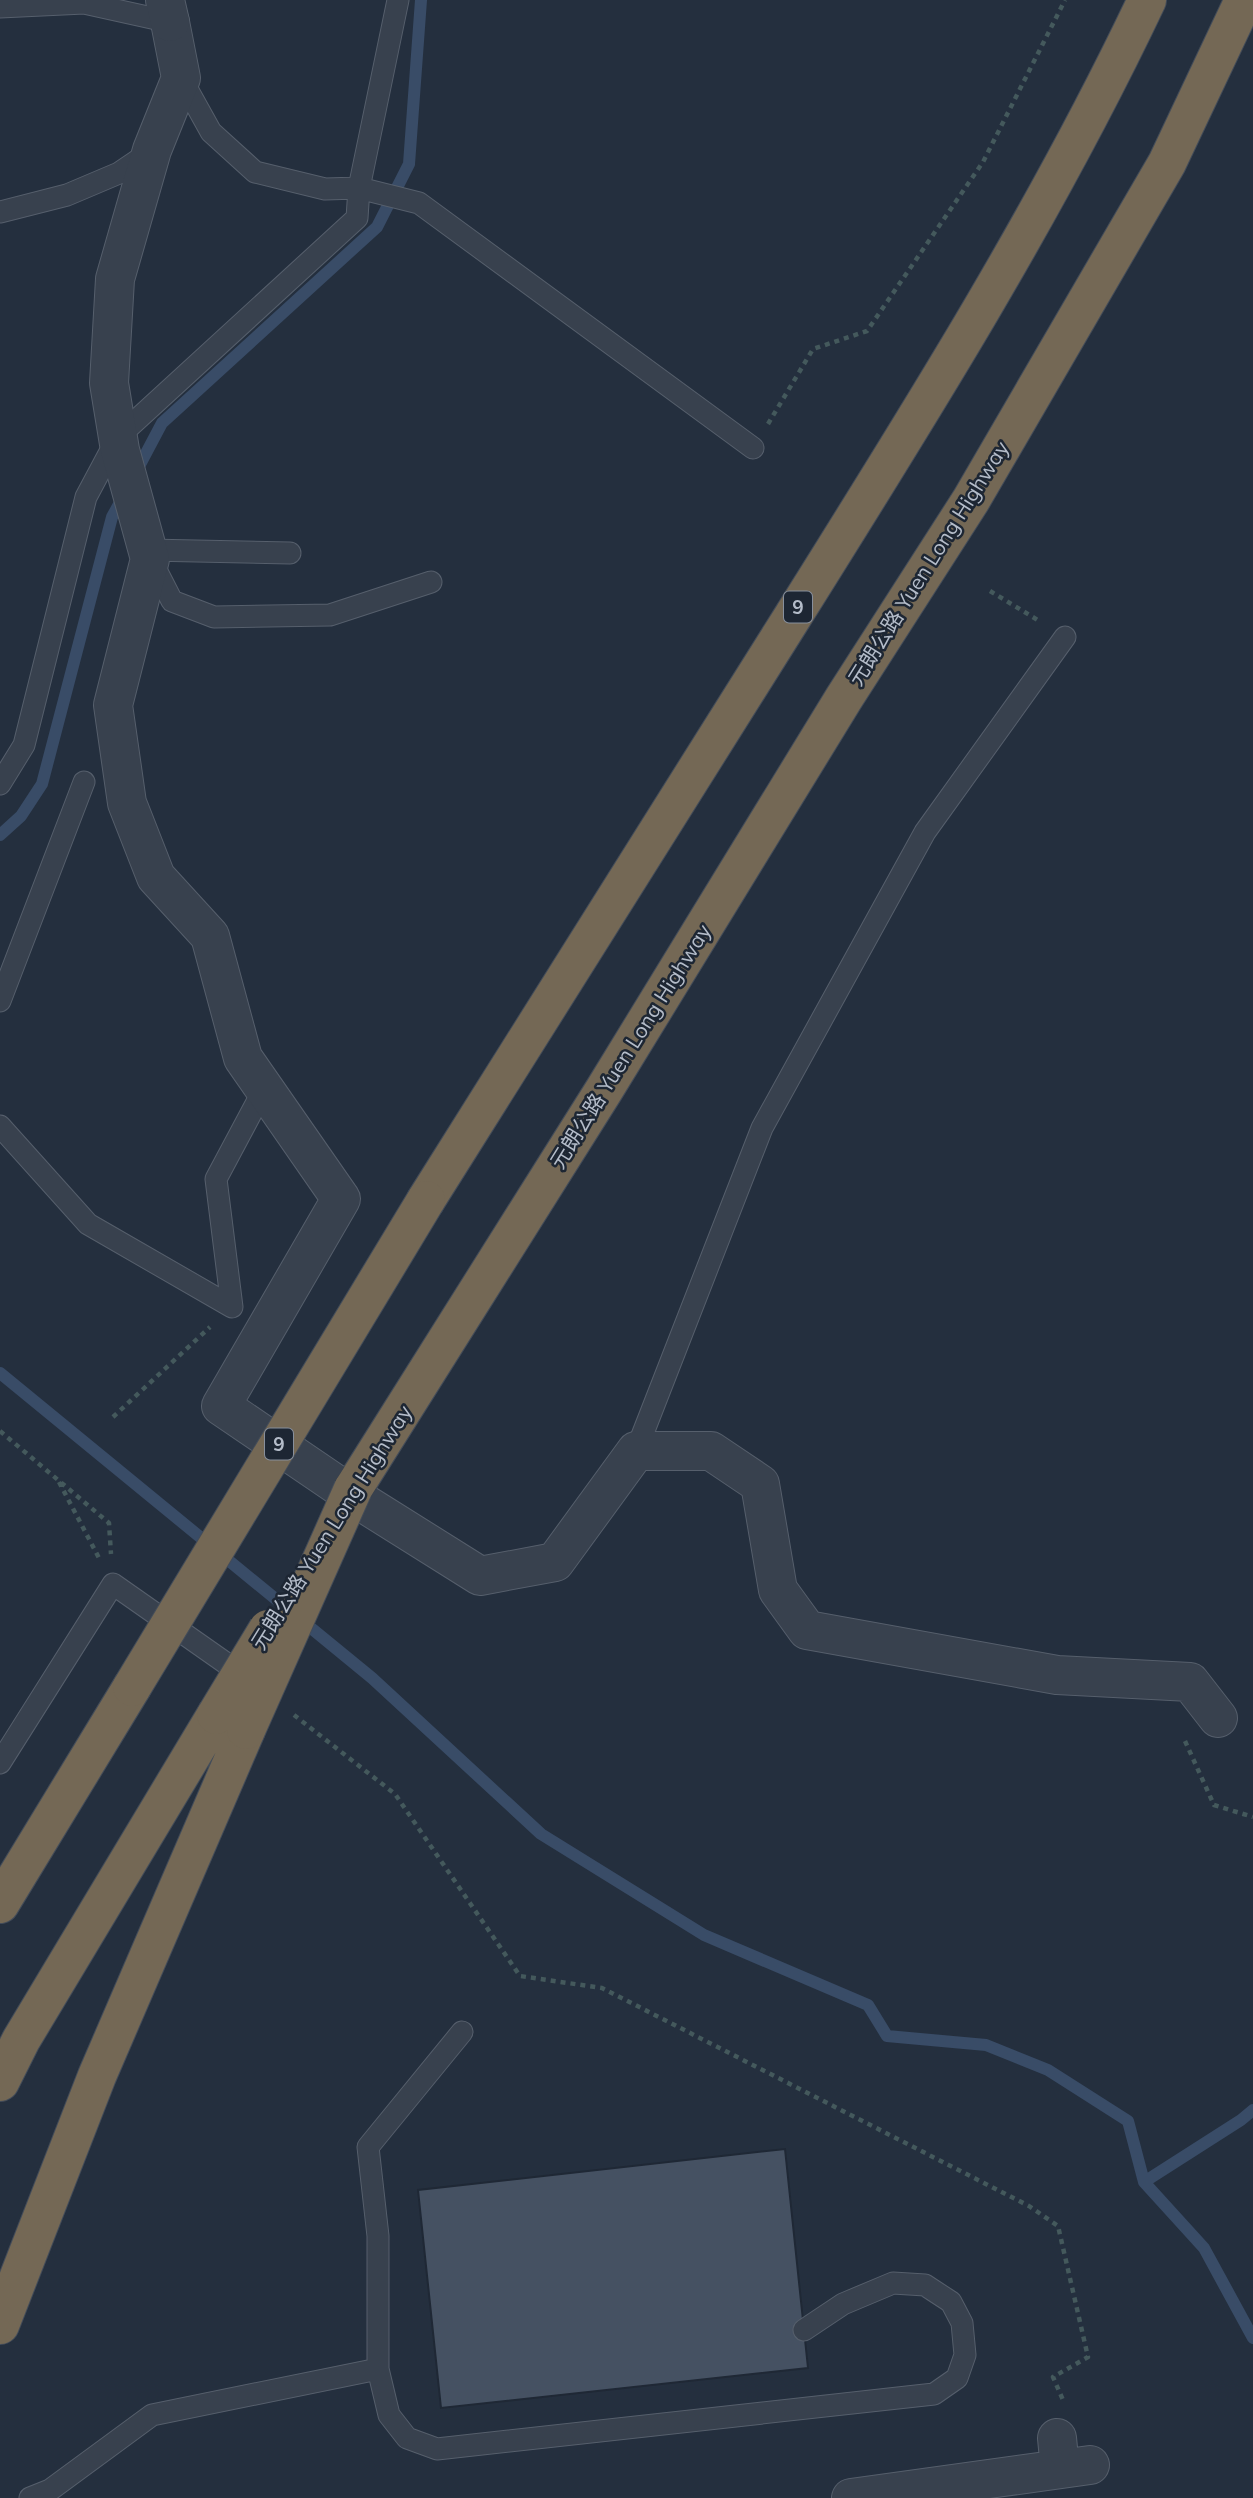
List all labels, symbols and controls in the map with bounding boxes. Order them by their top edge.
street label: 元朗公路 Yuen Long Highway [842,436,1014,690]
road number: 9 [784,592,812,622]
street label: 元朗公路 Yuen Long Highway [544,919,716,1173]
street label: 元朗公路 Yuen Long Highway [245,1400,417,1654]
road number: 9 [265,1428,293,1460]

